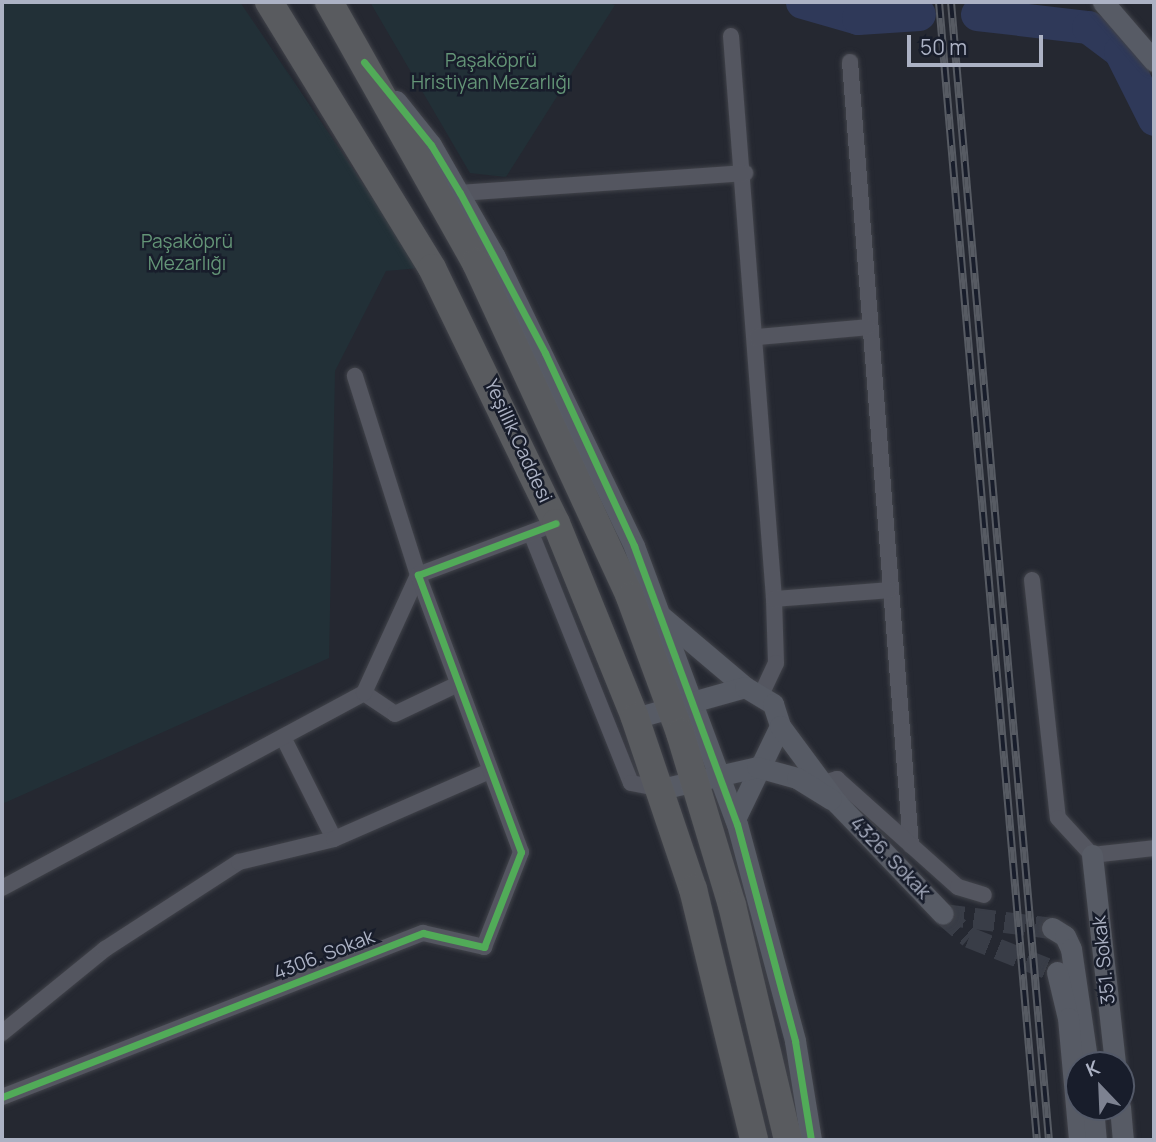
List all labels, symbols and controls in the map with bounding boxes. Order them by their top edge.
scale bar [911,21,1048,65]
text: 50 m [920,33,967,61]
park label: Paşaköprü Hristiyan Mezarlığı [411,50,571,94]
park label: Paşaköprü Mezarlığı [141,231,233,275]
street label: Yeşillik Caddesi [480,376,556,506]
street label: 4326. Sokak [845,812,935,904]
street label: 351. Sokak [1088,915,1120,1005]
street label: 4306. Sokak [270,925,378,985]
north arrow [1065,1051,1135,1121]
text: K [1082,1054,1103,1083]

